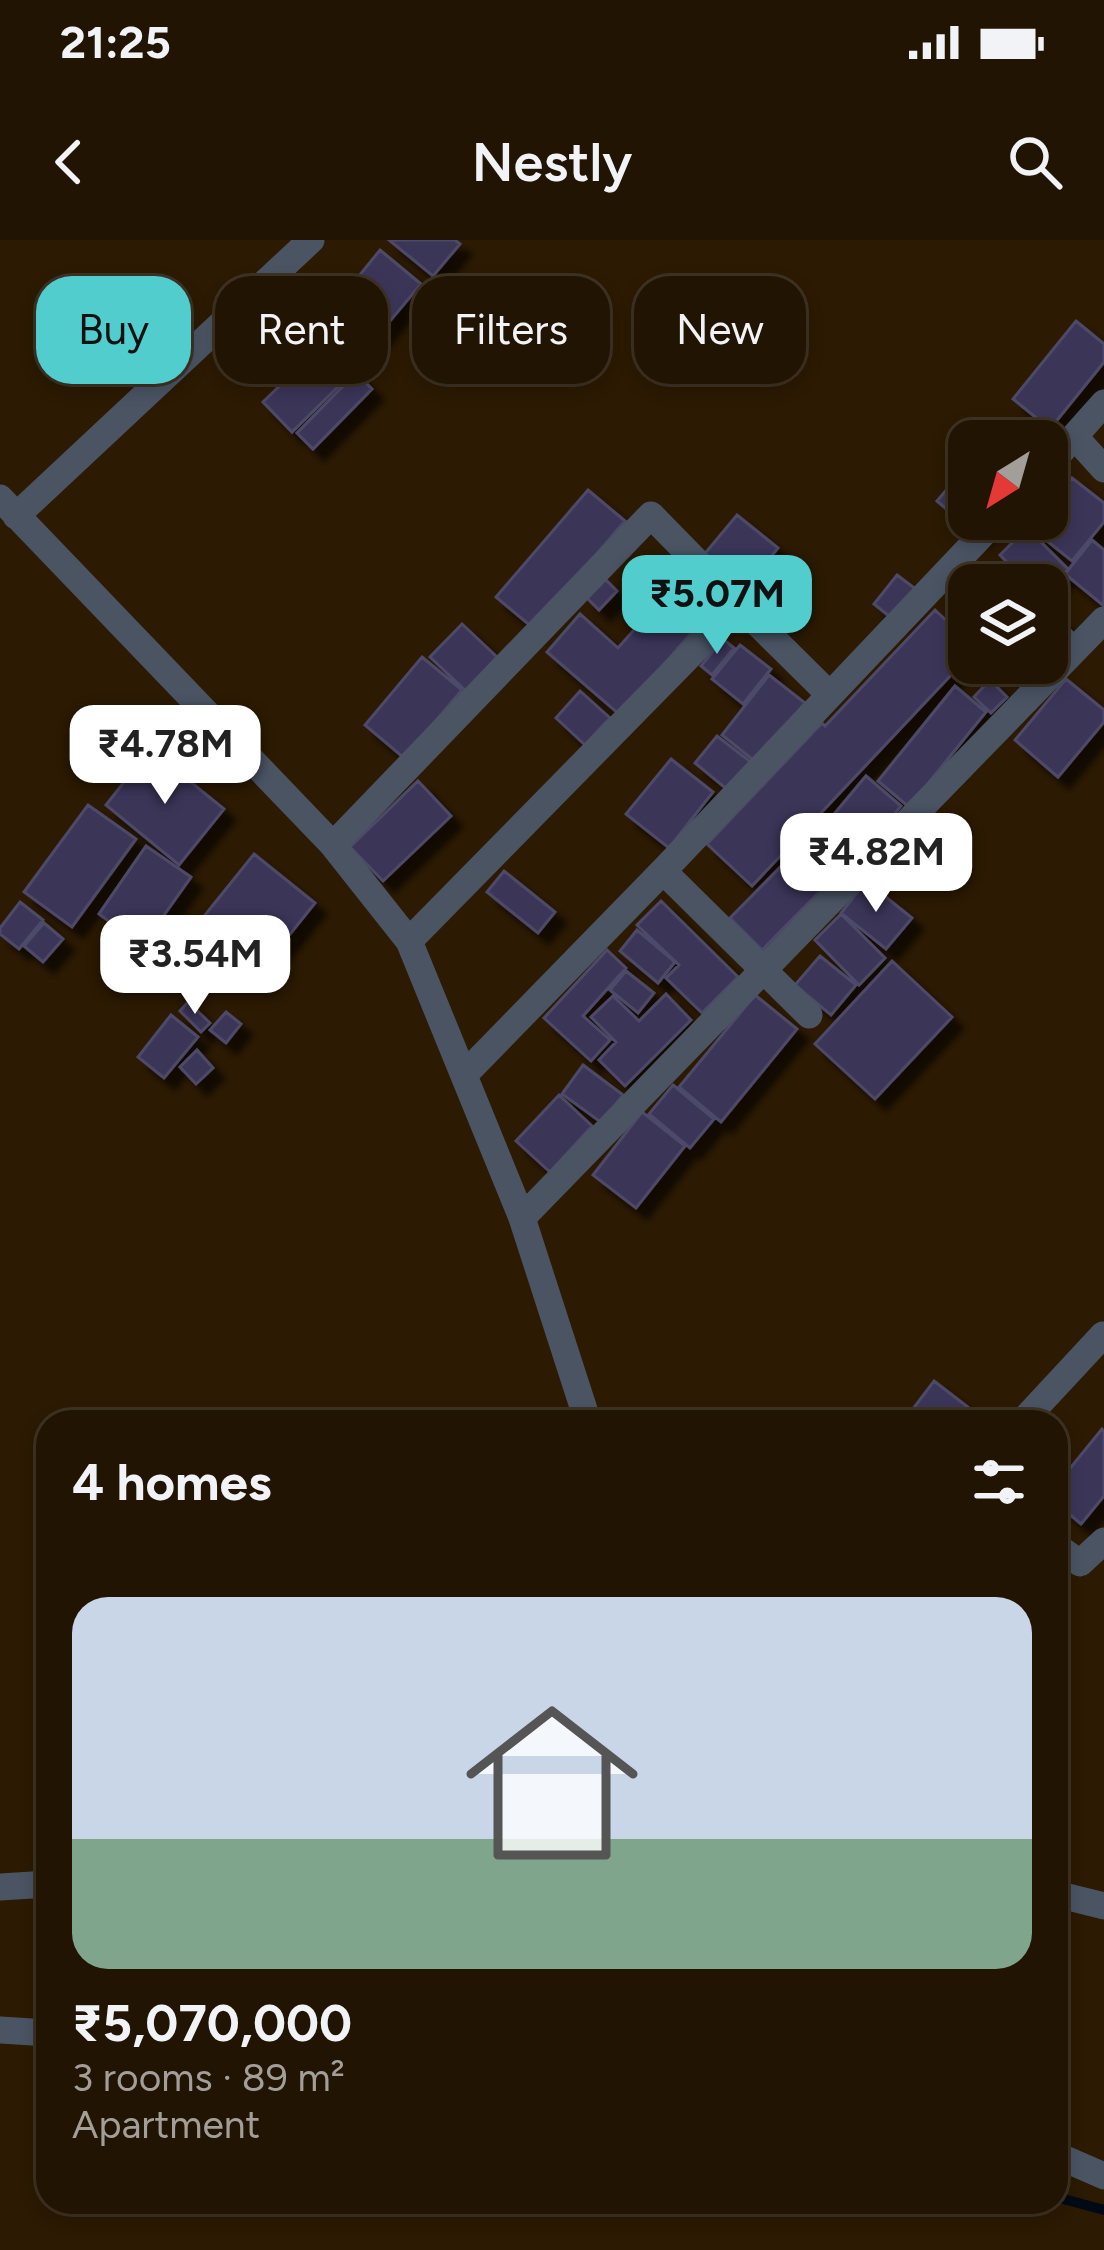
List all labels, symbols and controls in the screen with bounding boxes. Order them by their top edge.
text: 21:25 [60,15,171,69]
icon: back [36,129,102,195]
icon: search [1002,129,1068,195]
text: Nestly [472,130,632,195]
chip: Buy [36,276,191,384]
chip: Rent [215,276,388,384]
chip: Filters [412,276,610,384]
chip: New [634,276,806,384]
north arrow [948,420,1068,540]
map controls [948,420,1068,684]
pin: ₹5.07M [619,555,815,657]
button: layers [948,564,1068,684]
text: ₹5.07M [649,570,785,617]
pin: ₹4.78M [67,705,263,807]
text: ₹4.78M [97,720,233,767]
pin: ₹4.82M [778,813,974,915]
text: ₹4.82M [807,828,945,875]
pin: ₹3.54M [97,915,293,1017]
text: ₹3.54M [127,930,263,977]
icon: filters [966,1449,1032,1515]
text: 4 homes [72,1452,272,1513]
icon: home [444,1675,660,1891]
text: ₹5,070,000 [72,1993,352,2054]
text: 3 rooms · 89 m² [72,2054,345,2101]
text: Apartment [72,2101,260,2148]

